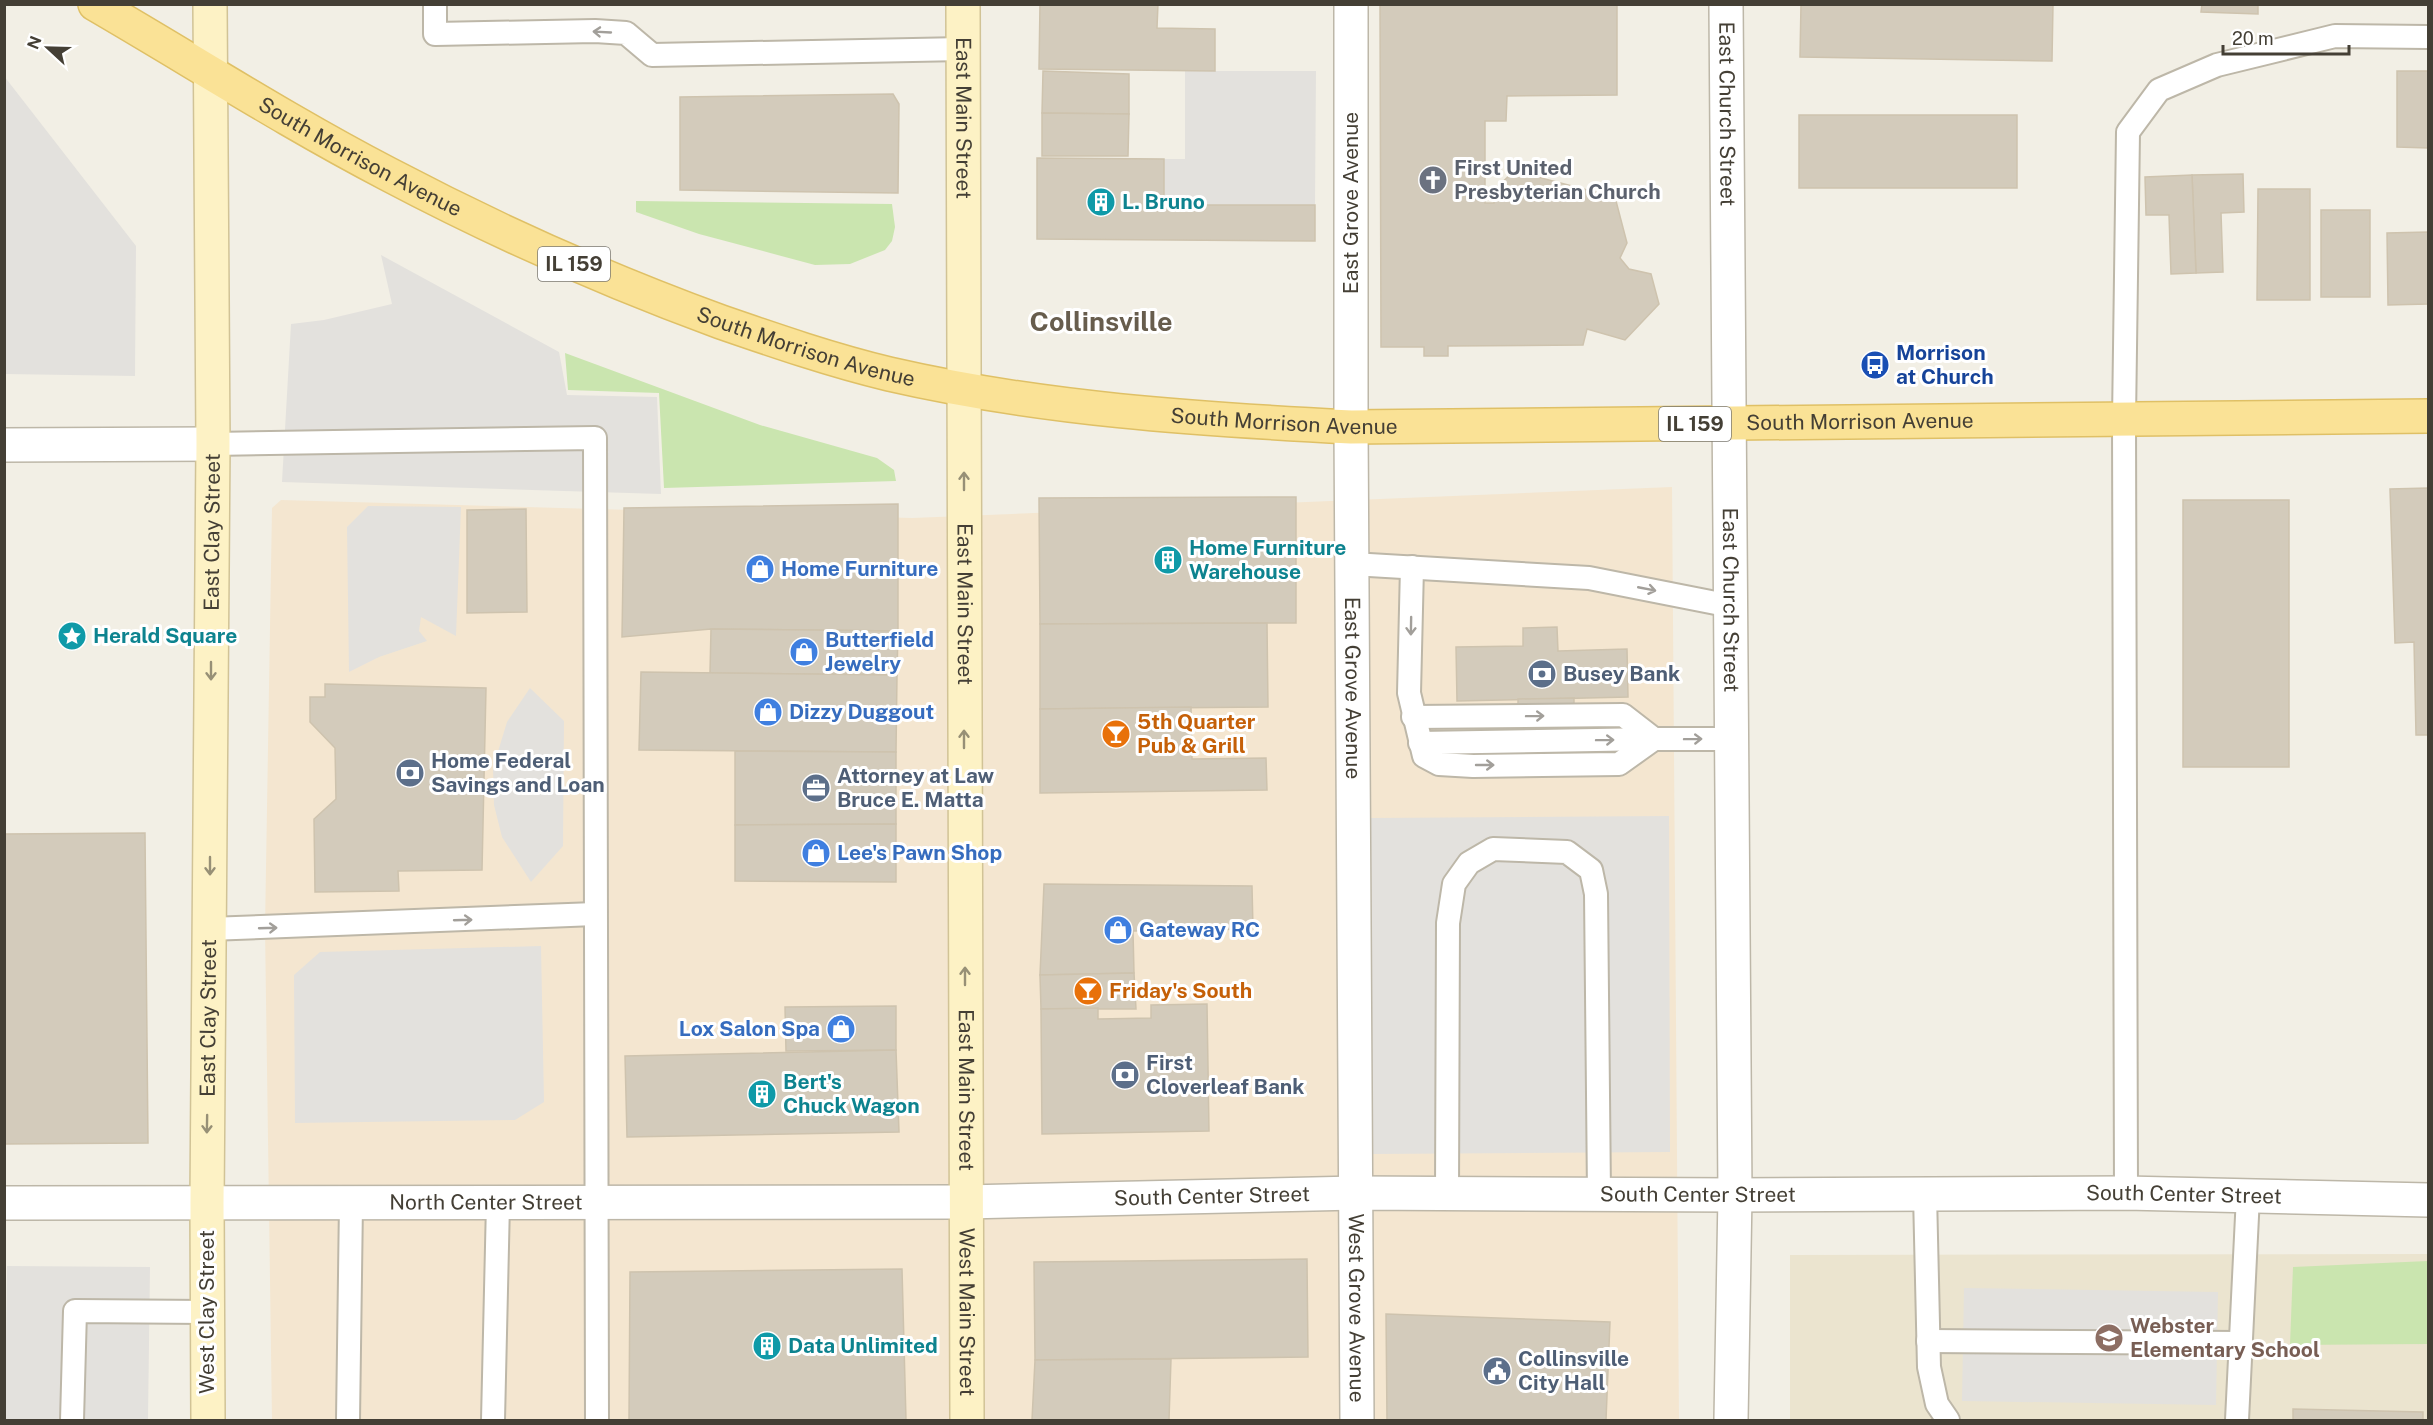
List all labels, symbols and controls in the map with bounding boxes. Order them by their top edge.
north arrow [18,18,78,78]
scale bar [2223,18,2349,56]
street label: East Church Street [1714,21,1741,207]
one-way arrow [592,26,612,37]
text: 20 m [2232,28,2274,49]
text: N [23,33,46,52]
street label: East Main Street [951,37,977,199]
street label: South Morrison Avenue [254,91,466,222]
street label: East Grove Avenue [1338,112,1363,294]
place label: First United Presbyterian Church [1454,155,1661,204]
church icon: First United Presbyterian Church [1417,164,1449,196]
building icon: L. Bruno [1085,186,1117,218]
place label: L. Bruno [1122,189,1205,214]
road number: IL 159 [538,247,610,281]
street label: South Morrison Avenue [693,301,917,391]
district label: Collinsville [1030,305,1172,337]
place label: Morrison at Church [1896,340,1994,389]
bus stop icon: Morrison at Church [1859,349,1891,381]
street label: South Morrison Avenue [1170,402,1398,439]
road number: IL 159 [1659,407,1731,441]
street label: South Morrison Avenue [1746,408,1974,435]
street label: East Clay Street [199,453,225,611]
one-way arrow [958,471,970,491]
street label: East Church Street [1718,507,1744,693]
street label: East Main Street [952,523,978,685]
place label: Home Furniture Warehouse [1189,535,1346,584]
building icon: Home Furniture Warehouse [1152,544,1184,576]
shop icon: Home Furniture [744,553,776,585]
place label: Home Furniture [781,556,938,581]
one-way arrow [1636,584,1656,595]
street label: East Grove Avenue [1340,597,1366,779]
one-way arrow [1405,615,1416,635]
place icon: Herald Square [56,620,88,652]
place label: Herald Square [93,623,237,648]
place label: Butterfield Jewelry [825,627,934,676]
shop icon: Butterfield Jewelry [788,636,820,668]
bank icon: Busey Bank [1526,658,1558,690]
one-way arrow [205,660,217,680]
place label: Busey Bank [1563,661,1680,686]
shop icon: Dizzy Duggout [752,696,784,728]
place label: Dizzy Duggout [789,699,934,724]
place label: 5th Quarter Pub & Grill [1137,709,1256,758]
one-way arrow [1524,710,1544,722]
bar icon: 5th Quarter Pub & Grill [1100,718,1132,750]
one-way arrow [958,729,970,749]
one-way arrow [1682,733,1702,745]
one-way arrow [1594,734,1614,746]
place label: Home Federal Savings and Loan [431,748,605,797]
bank icon: Home Federal Savings and Loan [394,757,426,789]
one-way arrow [1475,759,1495,771]
place label: Attorney at Law Bruce E. Matta [837,763,995,812]
office icon: Attorney at Law Bruce E. Matta [800,772,832,804]
shop icon: Lee's Pawn Shop [800,837,832,869]
place label: Lee's Pawn Shop [837,840,1002,865]
one-way arrow [204,855,216,875]
one-way arrow [452,914,472,925]
shop icon: Gateway RC [1102,914,1134,946]
place label: Gateway RC [1139,917,1260,942]
one-way arrow [257,922,277,933]
street label: East Clay Street [195,939,221,1097]
one-way arrow [959,966,971,986]
bar icon: Friday's South [1072,975,1104,1007]
place label: Friday's South [1109,978,1252,1003]
street label: East Main Street [954,1009,979,1171]
shop icon: Lox Salon Spa [825,1013,857,1045]
place label: Lox Salon Spa [679,1016,820,1041]
place label: First Cloverleaf Bank [1146,1050,1304,1099]
bank icon: First Cloverleaf Bank [1109,1059,1141,1091]
place label: Bert's Chuck Wagon [783,1069,920,1118]
building icon: Bert's Chuck Wagon [746,1078,778,1110]
one-way arrow [201,1113,213,1133]
street label: South Center Street [2086,1180,2282,1209]
street label: South Center Street [1114,1181,1310,1211]
street label: South Center Street [1600,1181,1796,1207]
street label: North Center Street [389,1189,583,1215]
street label: West Grove Avenue [1344,1213,1370,1403]
street label: West Main Street [954,1228,980,1396]
street label: West Clay Street [194,1230,219,1394]
place label: Webster Elementary School [2130,1313,2320,1362]
school or university icon: Webster Elementary School [2093,1322,2125,1354]
building icon: Data Unlimited [751,1330,783,1362]
place label: Data Unlimited [788,1333,938,1358]
place label: Collinsville City Hall [1518,1346,1629,1395]
public building icon: Collinsville City Hall [1481,1355,1513,1387]

